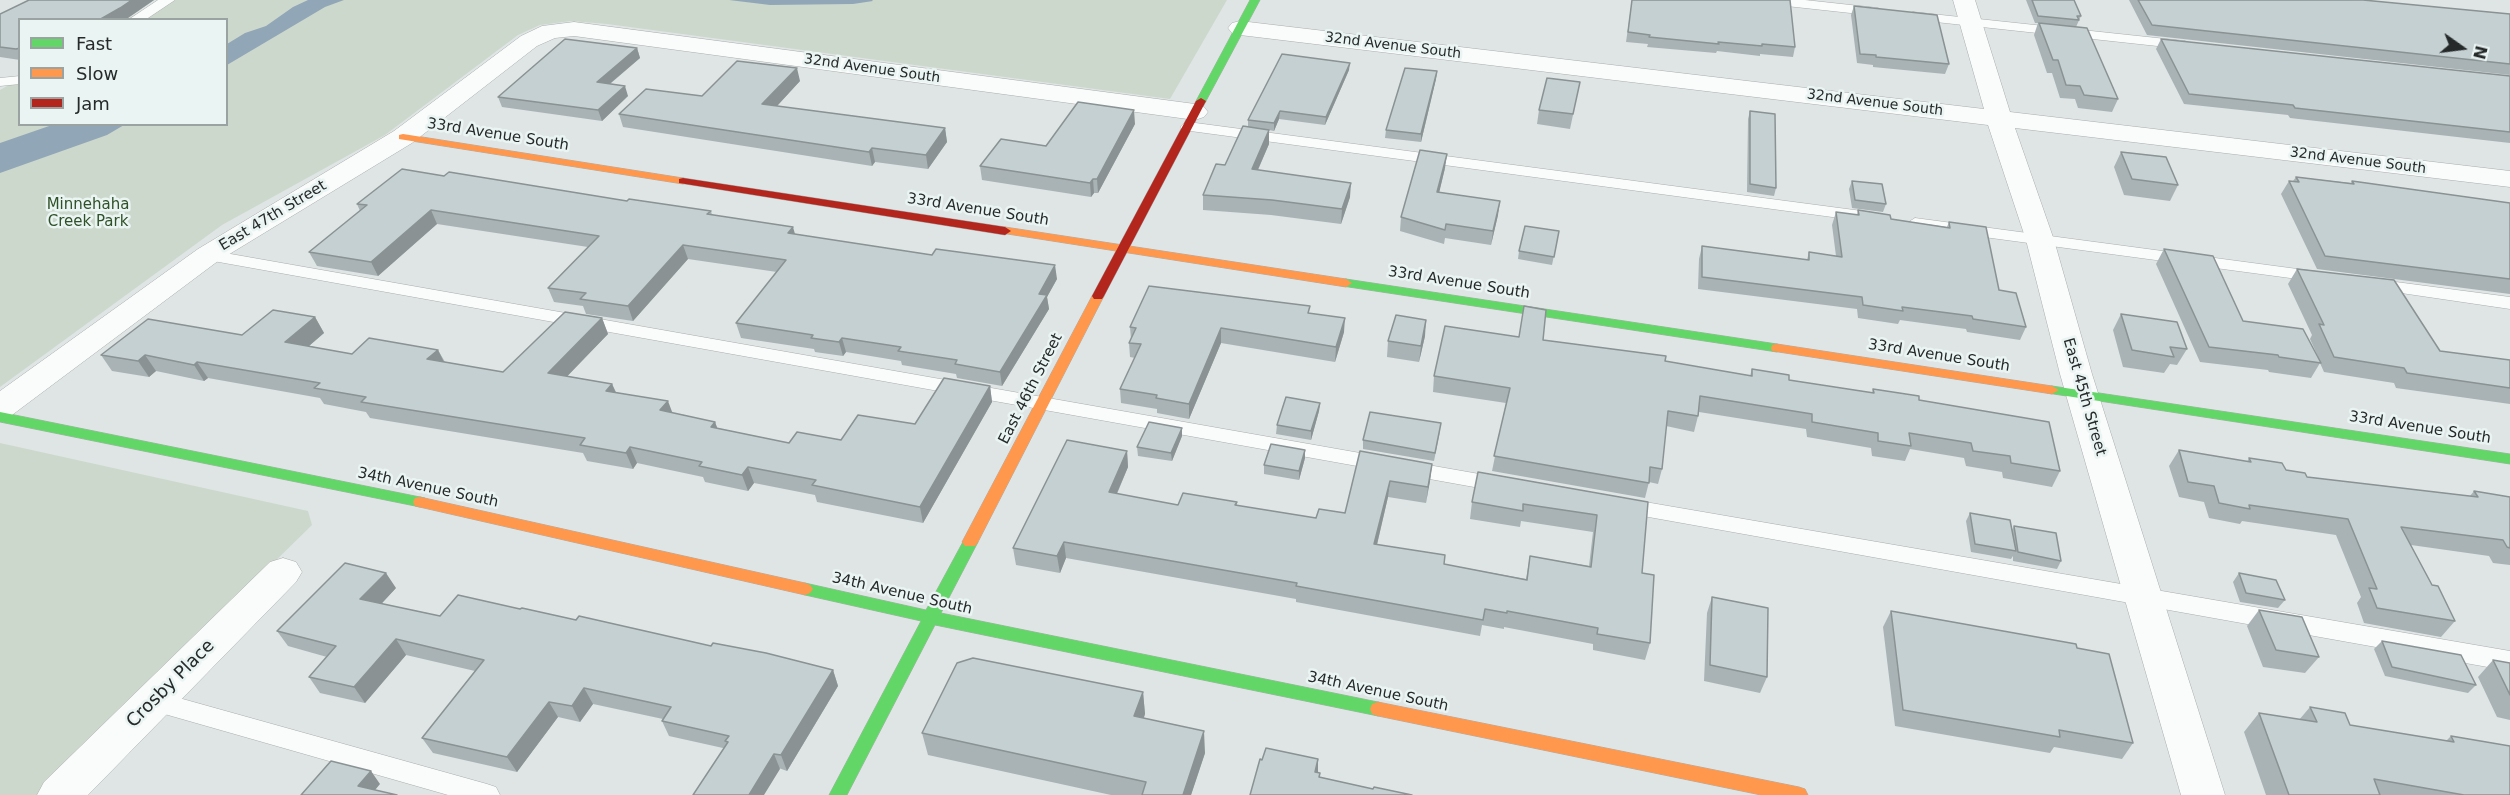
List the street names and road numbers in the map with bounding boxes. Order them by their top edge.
street label: 32nd Avenue South [1324,29,1462,63]
street label: 32nd Avenue South [803,51,941,87]
street label: 32nd Avenue South [1806,86,1944,120]
street label: 33rd Avenue South [426,115,570,155]
street label: 32nd Avenue South [2289,144,2427,178]
street label: East 47th Street [216,177,330,255]
street label: 33rd Avenue South [906,190,1050,230]
street label: 33rd Avenue South [1387,263,1531,303]
street label: East 46th Street [995,331,1067,447]
street label: 33rd Avenue South [1867,336,2011,376]
street label: East 45th Street [2059,336,2109,458]
street label: 33rd Avenue South [2348,408,2492,448]
street label: 34th Avenue South [356,464,500,512]
street label: 34th Avenue South [830,569,974,619]
street label: Crosby Place [122,635,220,733]
street label: 34th Avenue South [1306,668,1450,716]

